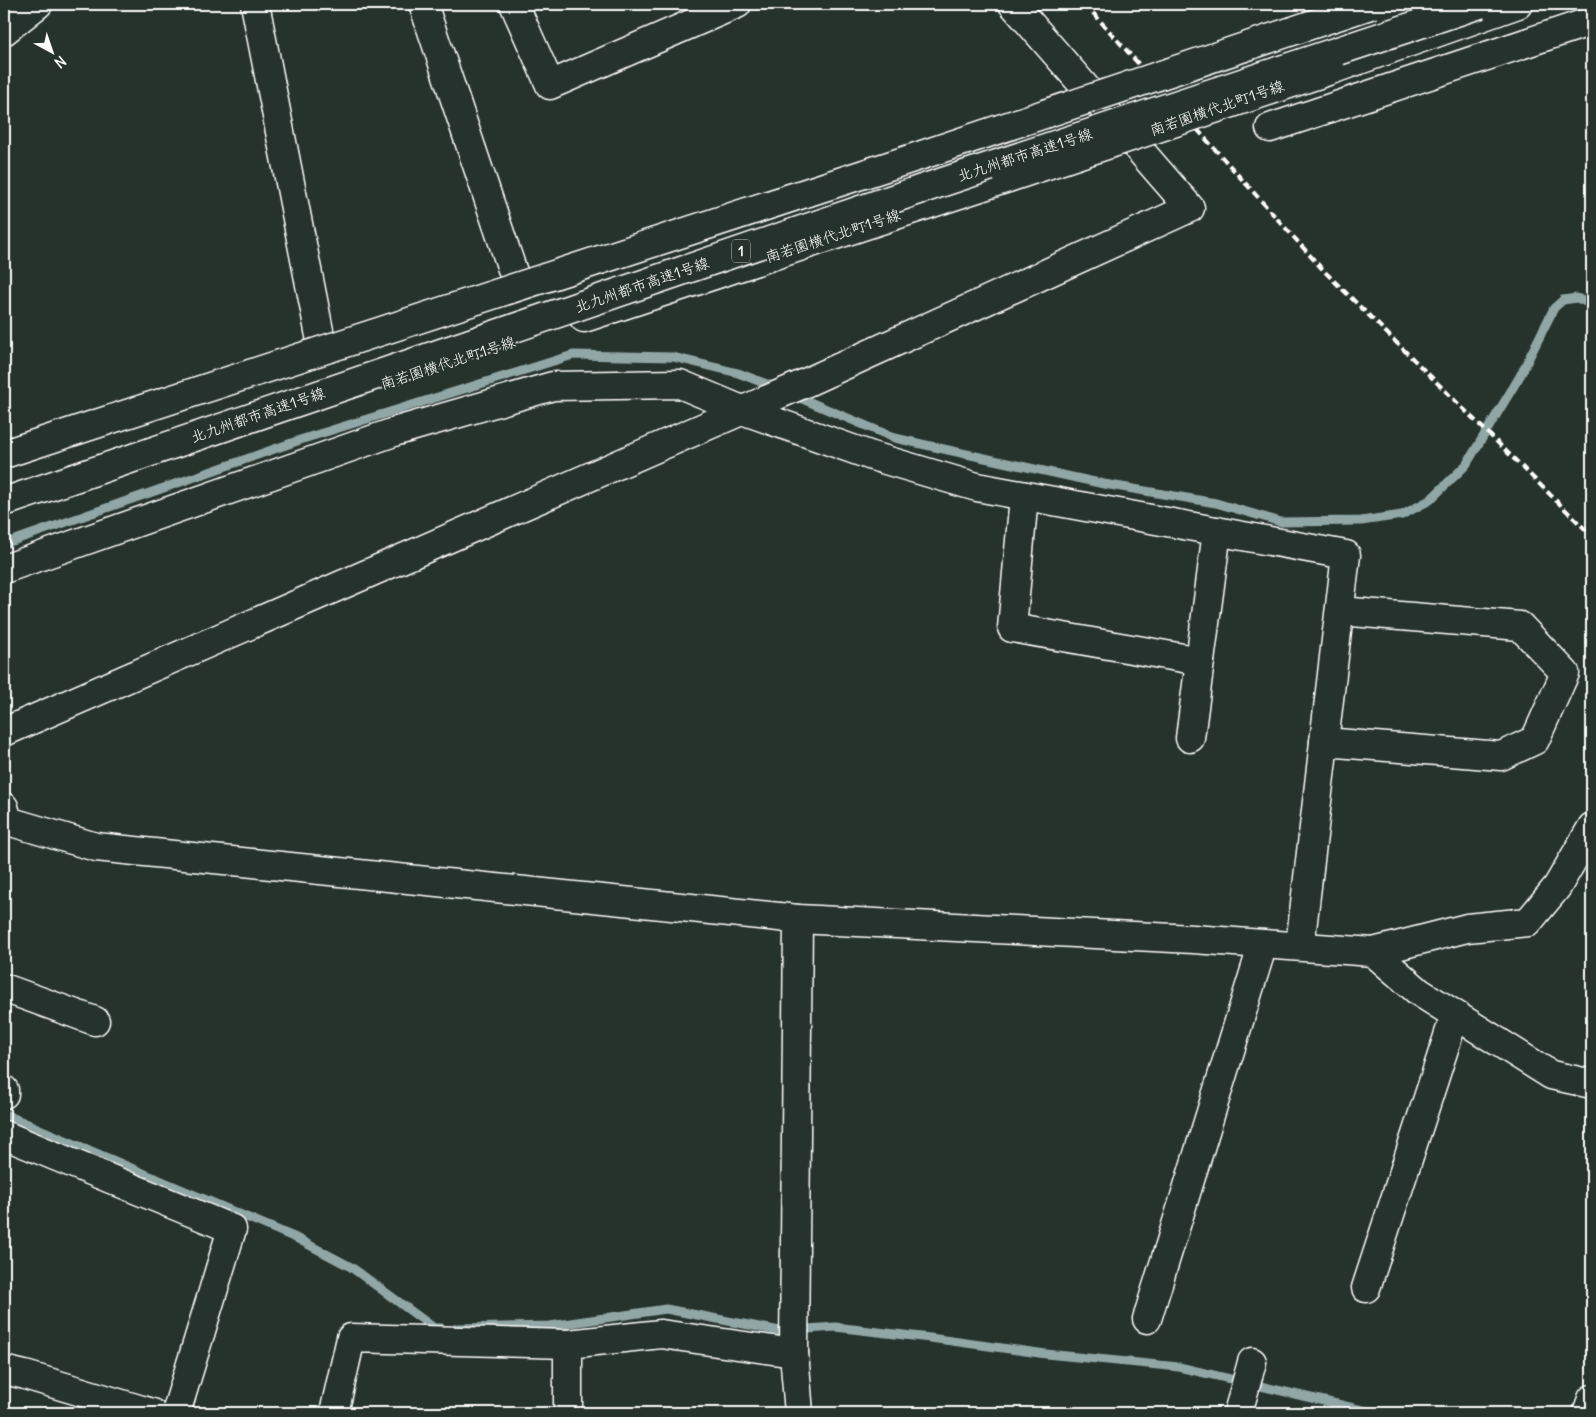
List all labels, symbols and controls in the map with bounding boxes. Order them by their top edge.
north arrow [28,28,78,78]
text: N [51,52,70,72]
street label: 南若園横代北町1号線 [1147,76,1287,139]
street label: 北九州都市高速1号線 [955,124,1095,185]
street label: 南若園横代北町1号線 [763,205,903,266]
road number: 1 [732,240,750,262]
street label: 北九州都市高速1号線 [572,253,712,316]
street label: 南若園横代北町1号線 [378,332,518,393]
street label: 北九州都市高速1号線 [188,383,328,446]

